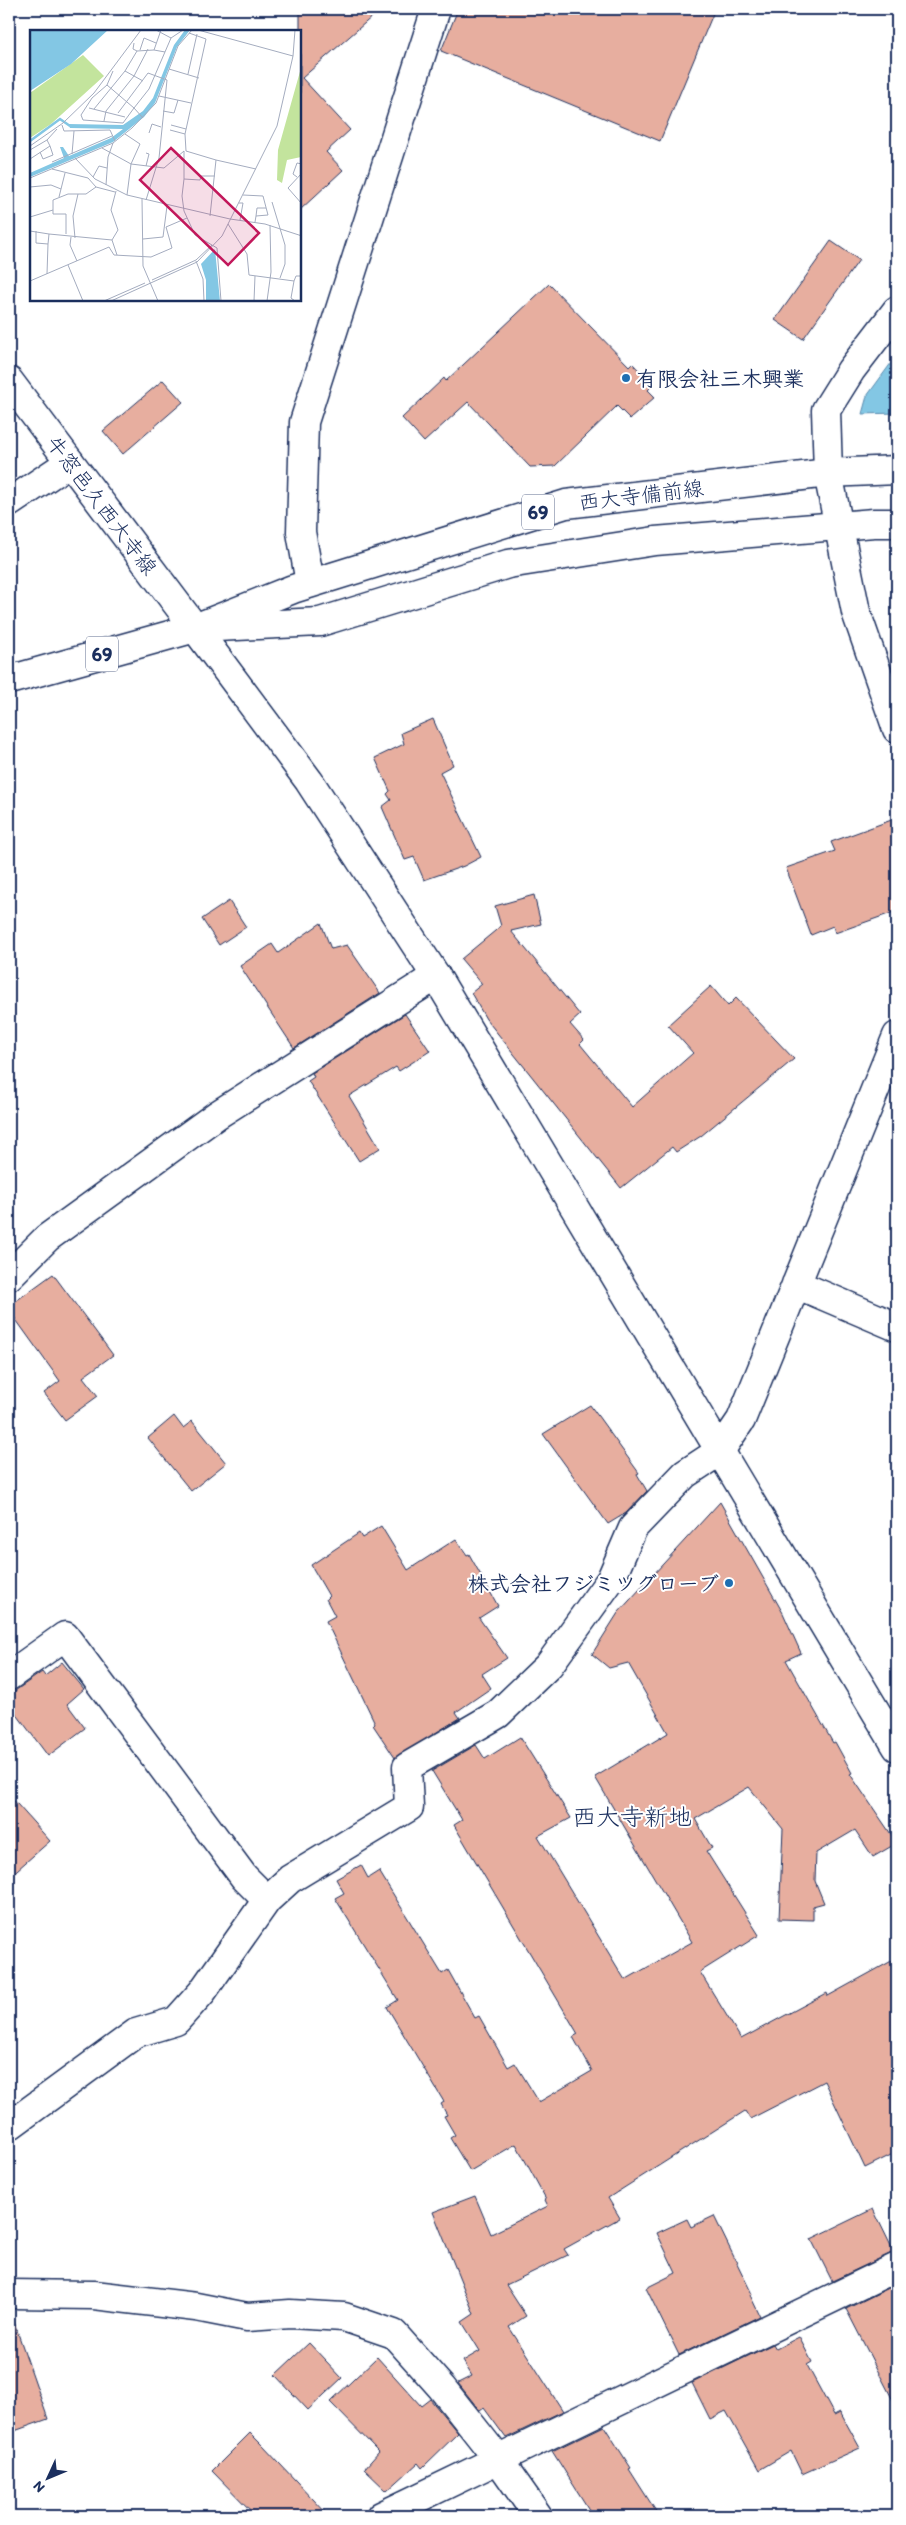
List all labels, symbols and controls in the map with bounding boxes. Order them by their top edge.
inset map [30,30,301,301]
place label: 有限会社三木興業 [636,366,804,391]
marker: 有限会社三木興業 [620,372,632,384]
street label: 牛窓邑久西大寺線 [41,430,163,580]
street label: 西大寺備前線 [577,475,705,515]
road number: 69 [522,494,554,530]
road number: 69 [86,636,118,672]
place label: 株式会社フジミツグローブ [468,1571,719,1596]
marker: 株式会社フジミツグローブ [723,1577,735,1589]
district label: 西大寺新地 [572,1802,692,1831]
north arrow [22,2452,72,2502]
text: N [30,2477,48,2496]

